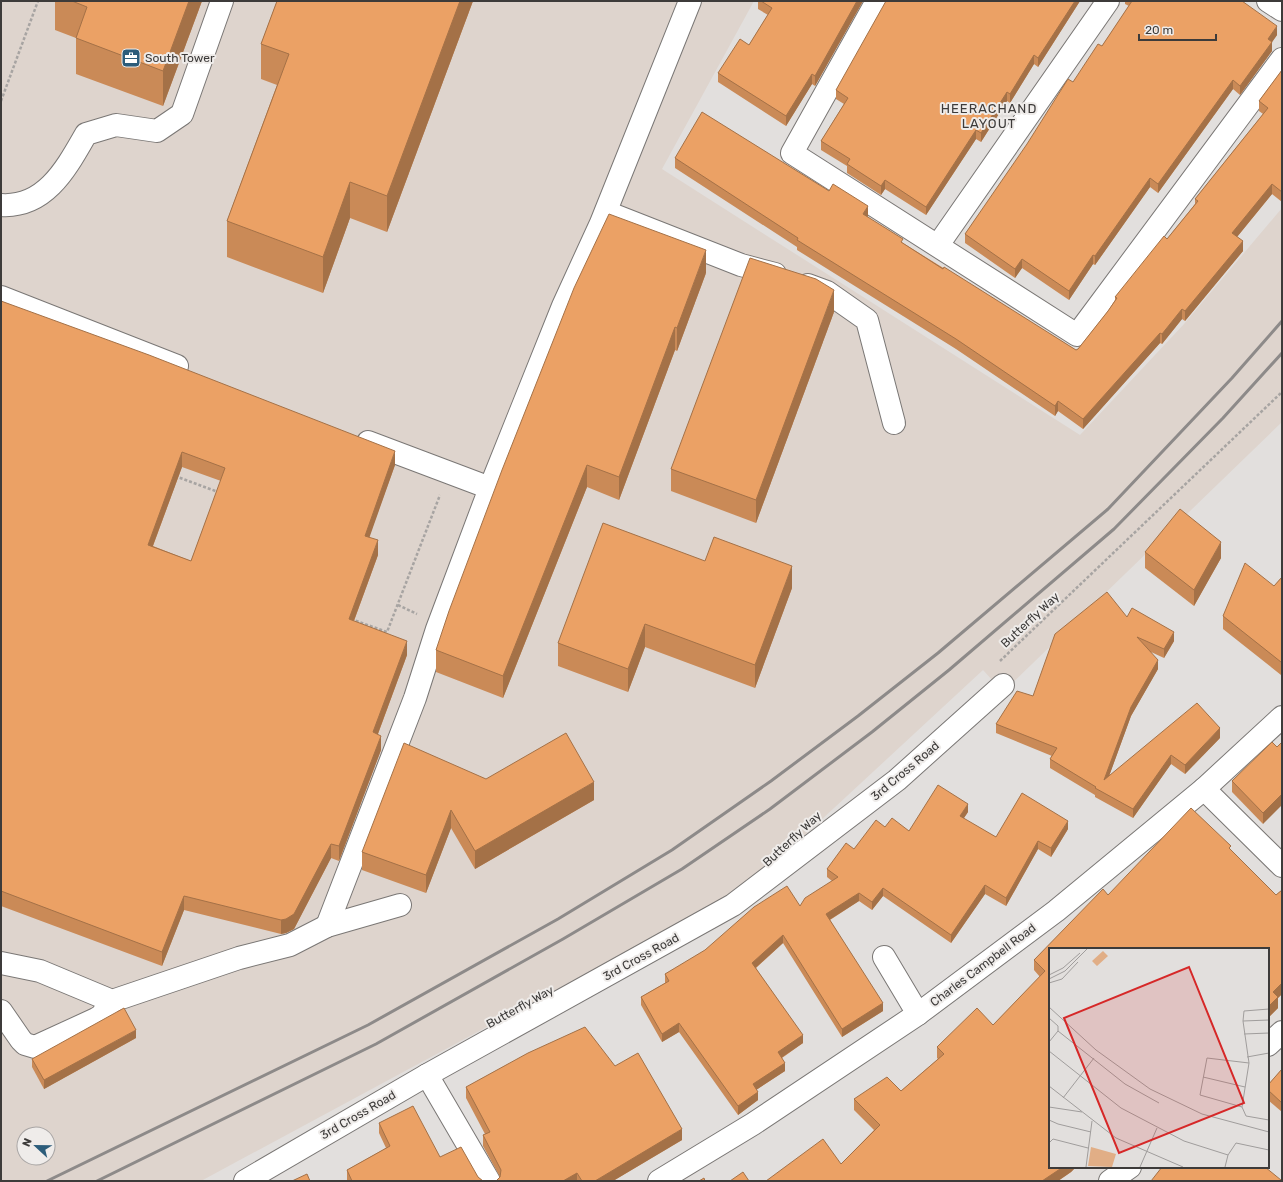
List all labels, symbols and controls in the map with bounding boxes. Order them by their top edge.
scale bar [1139,16,1216,42]
text: 20 m [1145,23,1173,37]
office icon: South Tower [120,47,142,69]
place label: South Tower [145,51,215,65]
district label: HEERACHAND LAYOUT [941,101,1037,131]
street label: Butterfly Way [998,589,1062,651]
street label: 3rd Cross Road [868,738,942,804]
street label: Butterfly Way [760,808,824,870]
street label: Charles Campbell Road [927,921,1039,1009]
street label: 3rd Cross Road [601,930,681,984]
inset map [1049,948,1269,1168]
street label: Butterfly Way [484,983,556,1031]
street label: 3rd Cross Road [318,1088,398,1142]
north arrow [16,1126,56,1166]
text: N [20,1136,35,1149]

